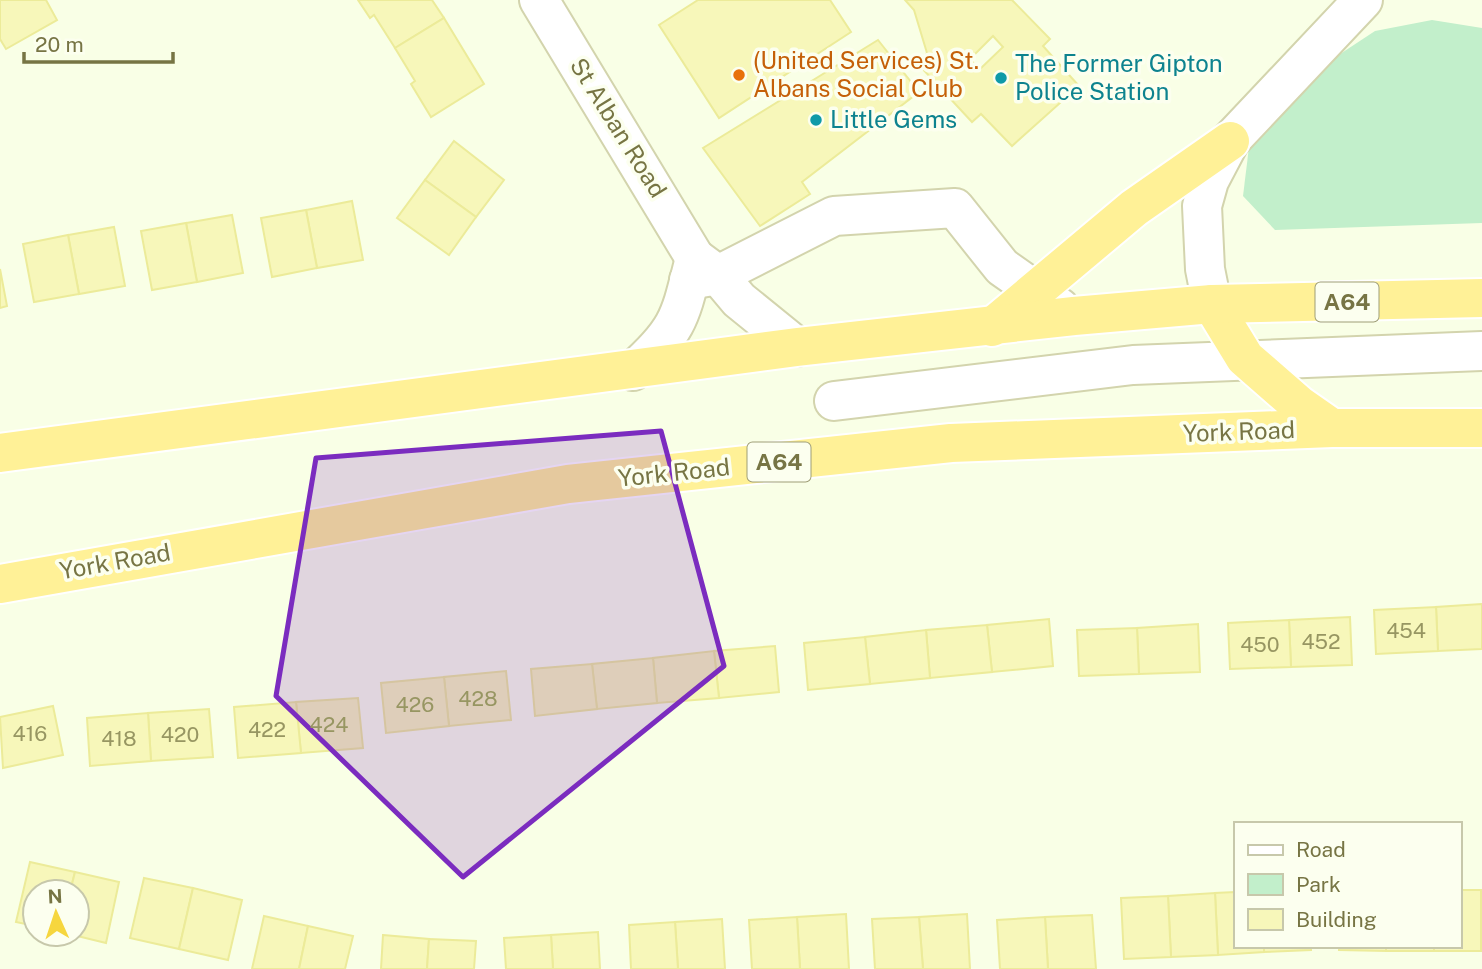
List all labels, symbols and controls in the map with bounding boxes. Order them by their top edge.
scale bar [24,21,173,65]
text: 20 m [35,32,84,57]
place label: (United Services) St. Albans Social Club [753,46,979,102]
place label: The Former Gipton Police Station [1015,49,1223,105]
street label: St Alban Road [565,53,673,202]
marker: (United Services) St. Albans Social Club [731,67,747,83]
marker: The Former Gipton Police Station [993,70,1009,86]
place label: Little Gems [830,105,957,133]
marker: Little Gems [808,112,824,128]
road number: A64 [1316,282,1378,322]
street label: York Road [1182,415,1296,447]
road number: A64 [748,442,810,482]
street label: York Road [617,452,731,492]
street label: York Road [57,537,172,585]
house number: 454 [1386,618,1426,643]
house number: 452 [1302,629,1341,654]
house number: 450 [1240,632,1280,657]
house number: 428 [458,686,498,711]
house number: 426 [396,692,434,717]
house number: 424 [310,712,348,737]
house number: 422 [248,717,286,742]
house number: 416 [13,721,47,746]
house number: 420 [161,722,199,747]
house number: 418 [101,726,137,751]
legend [1234,822,1461,948]
text: Road [1296,837,1346,862]
text: Park [1296,872,1341,897]
north arrow [21,878,91,948]
text: N [47,885,63,907]
text: Building [1296,907,1377,932]

